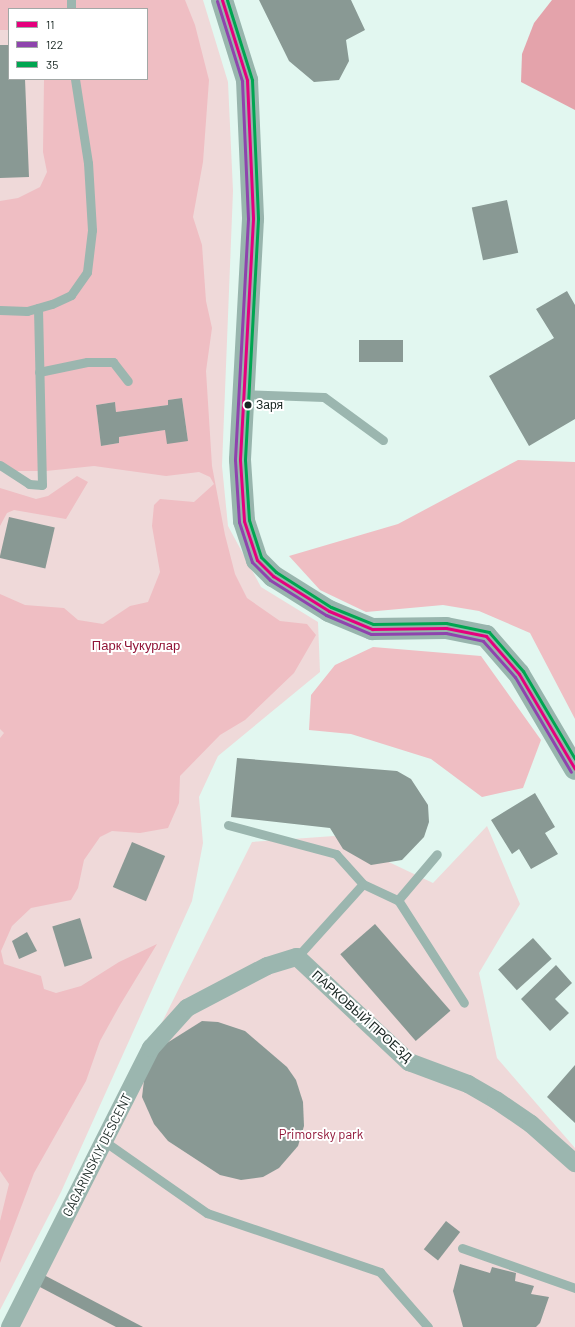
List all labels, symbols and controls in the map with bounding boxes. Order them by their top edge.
legend [8,8,148,80]
text: 11 [46,17,54,31]
text: 122 [46,37,63,51]
text: 35 [46,57,58,71]
place label: Заря [256,398,283,412]
marker: Заря [243,400,253,410]
park label: Парк Чукурлар [92,637,180,653]
street label: ПАРКОВЫЙ ПРОЕЗД [309,967,415,1065]
street label: GAGARINSKIY DESCENT [59,1091,135,1219]
park label: Primorsky park [279,1126,363,1142]

